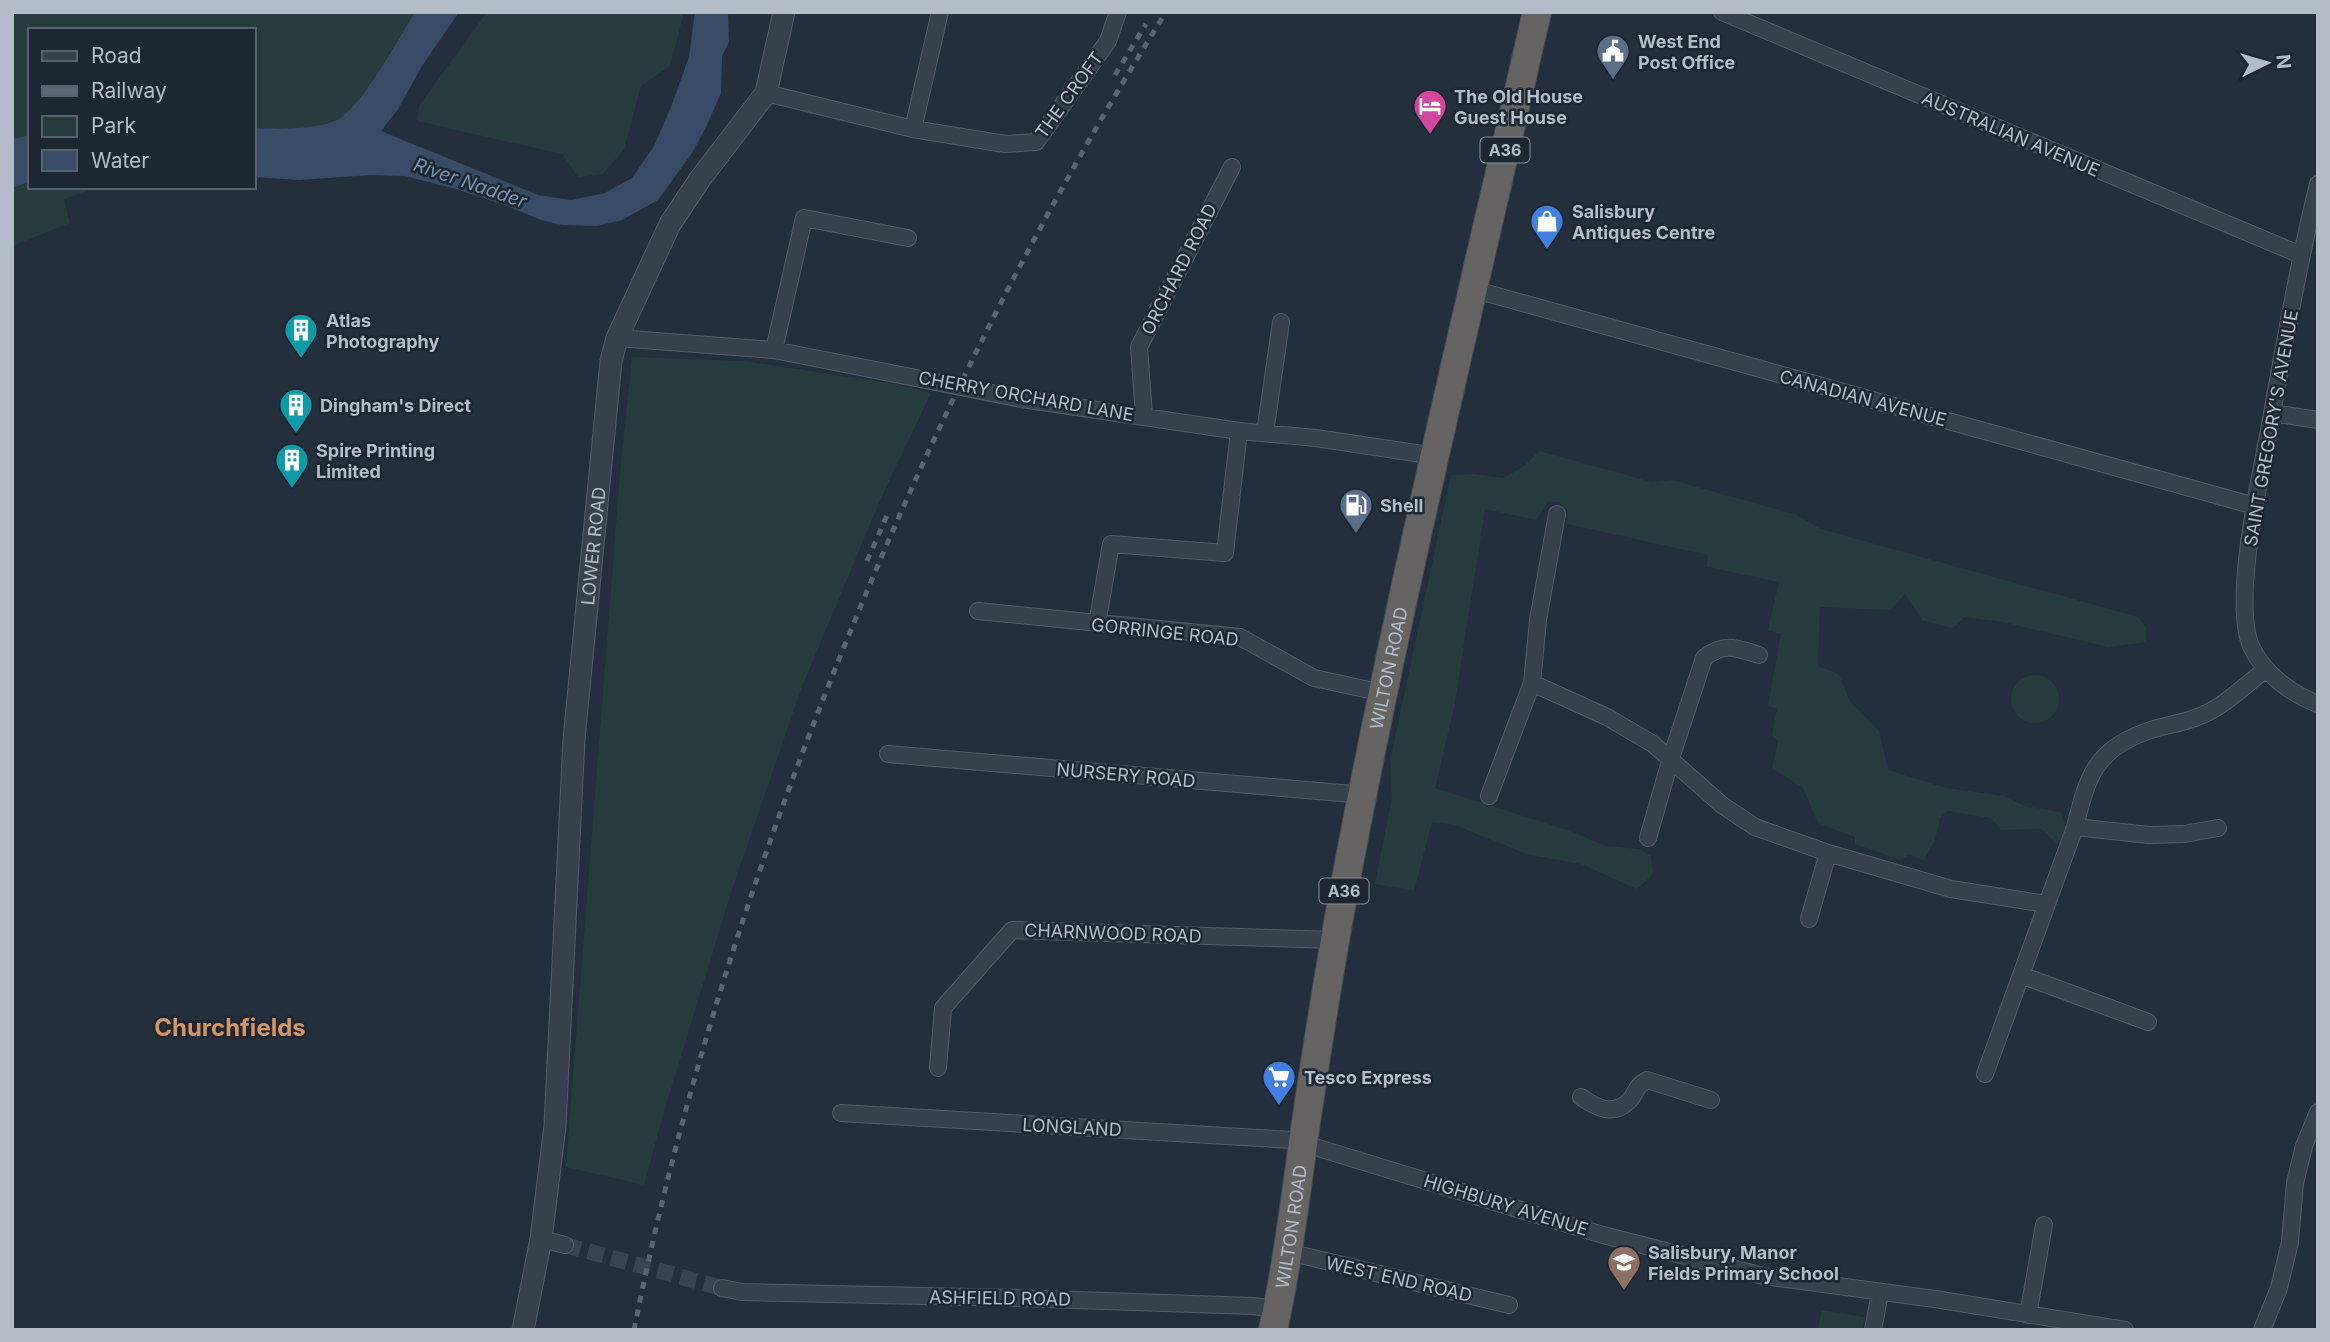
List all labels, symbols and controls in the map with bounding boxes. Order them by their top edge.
legend [28,28,256,189]
north arrow [2232,28,2302,98]
place label: West End Post Office [1638,31,1736,73]
public building icon: West End Post Office [1594,32,1632,81]
text: Road [91,43,142,68]
street label: THE CROFT [1031,48,1107,142]
text: N [2271,53,2296,70]
text: Railway [91,78,167,103]
place label: The Old House Guest House [1454,86,1583,128]
hotel icon: The Old House Guest House [1411,87,1449,136]
street label: AUSTRALIAN AVENUE [1919,87,2103,181]
text: Park [91,113,136,138]
road number: A36 [1480,138,1530,162]
text: Water [91,148,149,173]
water label: River Nadder [410,153,530,213]
street label: ORCHARD ROAD [1137,200,1221,338]
place label: Salisbury Antiques Centre [1572,201,1715,243]
shop icon: Salisbury Antiques Centre [1528,202,1566,251]
street label: SAINT GREGORY'S AVENUE [2240,308,2302,548]
place label: Atlas Photography [326,310,440,352]
building icon: Atlas Photography [282,311,320,360]
street label: CANADIAN AVENUE [1777,366,1949,430]
street label: CHERRY ORCHARD LANE [917,367,1135,425]
building icon: Dingham's Direct [277,386,315,435]
place label: Dingham's Direct [320,395,472,416]
place label: Spire Printing Limited [316,440,435,482]
building icon: Spire Printing Limited [273,441,311,490]
street label: LOWER ROAD [577,486,609,606]
fuel station icon: Shell [1337,486,1375,535]
place label: Shell [1380,495,1423,516]
street label: WILTON ROAD [1365,605,1411,731]
street label: GORRINGE ROAD [1090,614,1240,650]
street label: NURSERY ROAD [1056,758,1196,792]
road number: A36 [1320,878,1368,904]
street label: CHARNWOOD ROAD [1024,919,1202,947]
district label: Churchfields [154,1013,306,1042]
supermarket icon: Tesco Express [1260,1058,1298,1107]
place label: Tesco Express [1304,1067,1432,1088]
street label: LONGLAND [1022,1114,1122,1140]
street label: WILTON ROAD [1271,1163,1310,1290]
street label: HIGHBURY AVENUE [1421,1170,1591,1240]
place label: Salisbury, Manor Fields Primary School [1648,1242,1839,1284]
school or university icon: Salisbury, Manor Fields Primary School [1605,1243,1643,1292]
street label: WEST END ROAD [1324,1252,1474,1306]
street label: ASHFIELD ROAD [929,1286,1071,1310]

